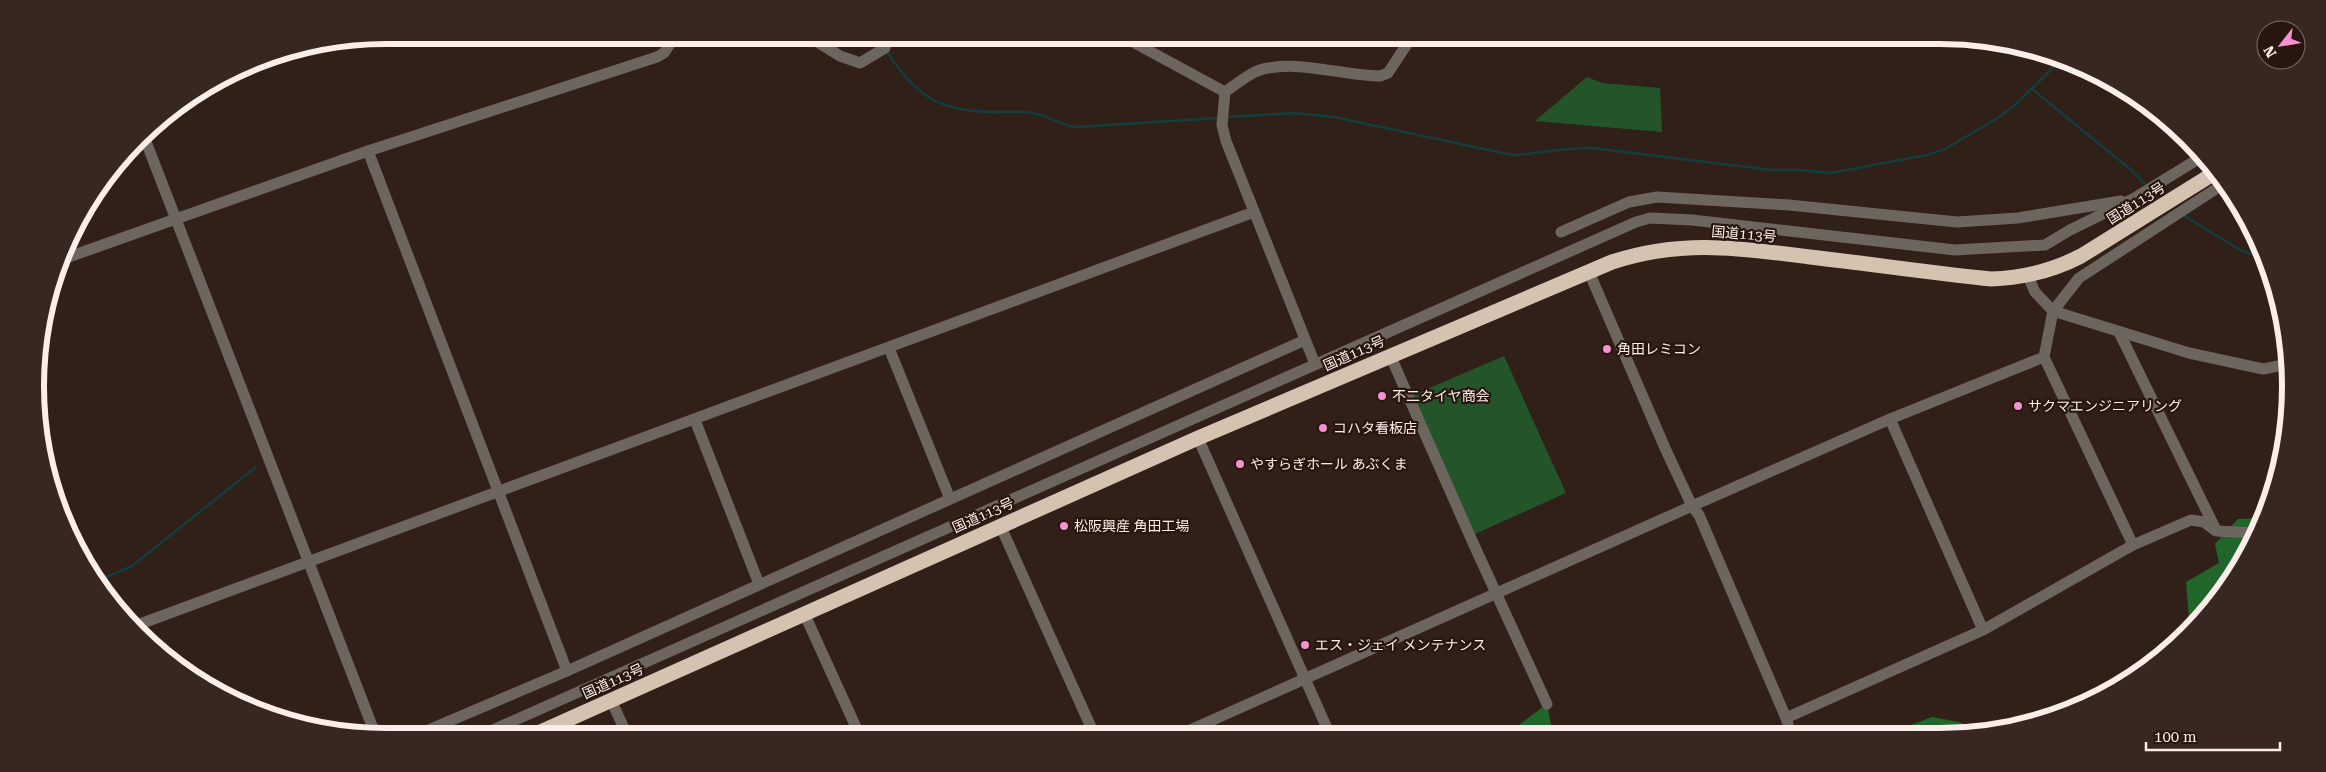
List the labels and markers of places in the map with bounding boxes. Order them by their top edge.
place label: 角田レミコン [1617,341,1701,357]
marker: 角田レミコン [1601,343,1613,355]
place label: 不二タイヤ商会 [1392,388,1490,404]
marker: 不二タイヤ商会 [1376,390,1388,402]
place label: サクマエンジニアリング [2028,398,2182,414]
marker: サクマエンジニアリング [2012,400,2024,412]
place label: コハタ看板店 [1333,420,1417,436]
marker: コハタ看板店 [1317,422,1329,434]
place label: やすらぎホール あぶくま [1250,456,1408,472]
marker: やすらぎホール あぶくま [1234,458,1246,470]
place label: 松阪興産 角田工場 [1074,518,1190,534]
marker: 松阪興産 角田工場 [1058,520,1070,532]
place label: エス・ジェイ メンテナンス [1315,637,1486,653]
marker: エス・ジェイ メンテナンス [1299,639,1311,651]

